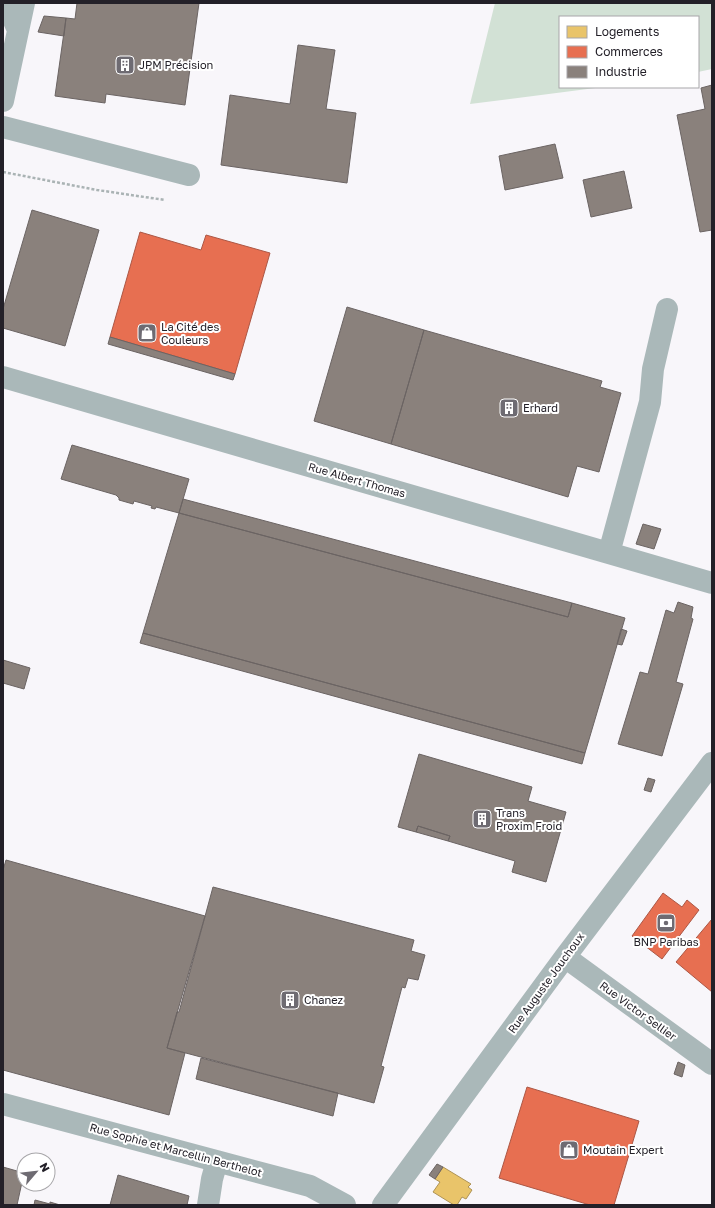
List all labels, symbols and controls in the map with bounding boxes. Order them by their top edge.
legend [559,16,699,88]
text: Logements [595,24,659,39]
text: Commerces [595,44,663,59]
building icon: JPM Précision [114,54,136,76]
place label: JPM Précision [139,58,213,71]
text: Industrie [595,64,647,79]
place label: La Cité des Couleurs [161,320,219,346]
shop icon: La Cité des Couleurs [136,322,158,344]
building icon: Erhard [498,397,520,419]
place label: Erhard [523,401,558,414]
street label: Rue Albert Thomas [307,459,407,500]
place label: Trans Proxim Froid [496,806,562,832]
building icon: Trans Proxim Froid [471,808,493,830]
bank icon: BNP Paribas [655,912,677,934]
street label: Rue Auguste Jouchoux [505,930,586,1035]
place label: BNP Paribas [633,935,699,948]
street label: Rue Victor Sellier [597,978,680,1043]
building icon: Chanez [279,989,301,1011]
place label: Chanez [304,993,344,1006]
street label: Rue Sophie et Marcellin Berthelot [89,1120,264,1179]
shop icon: Moutain Expert [558,1139,580,1161]
place label: Moutain Expert [583,1143,664,1156]
north arrow [16,1152,56,1192]
text: N [38,1160,53,1174]

